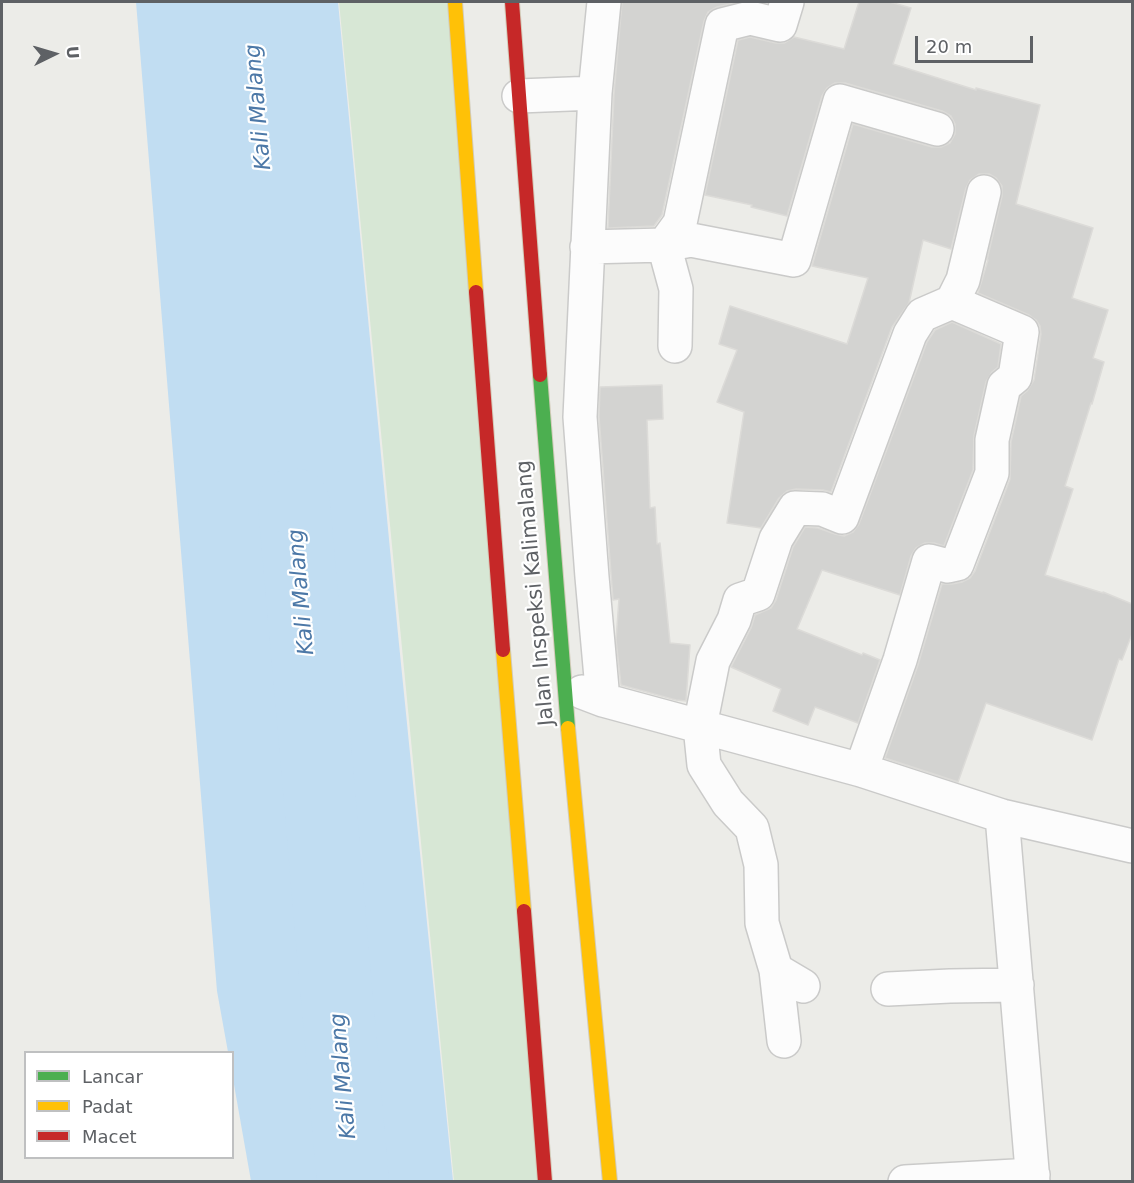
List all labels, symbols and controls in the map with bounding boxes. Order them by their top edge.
north arrow [24,24,84,84]
scale bar [918,24,1036,62]
text: 20 m [926,36,972,57]
water label: Kali Malang [240,43,278,171]
text: U [62,45,82,60]
street label: Jalan Inspeksi Kalimalang [512,459,560,727]
water label: Kali Malang [283,528,321,656]
water label: Kali Malang [325,1012,363,1140]
legend [24,1051,234,1159]
text: Lancar [82,1066,143,1087]
text: Padat [82,1096,133,1117]
text: Macet [82,1126,137,1147]

